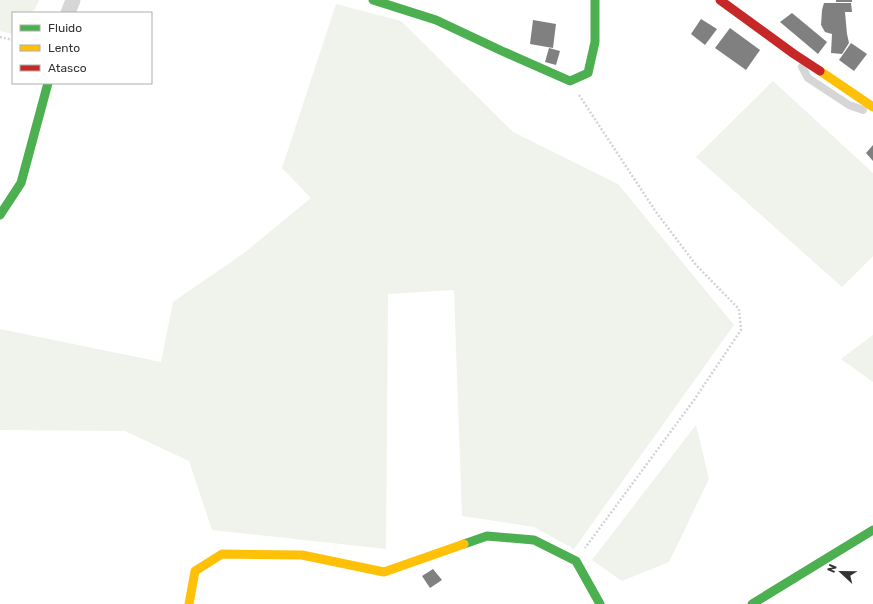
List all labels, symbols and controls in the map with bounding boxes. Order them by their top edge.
legend [12,12,152,84]
text: Fluido [48,21,82,35]
text: Lento [48,41,80,55]
text: Atasco [48,61,87,75]
north arrow [821,552,861,592]
text: N [825,562,840,575]

